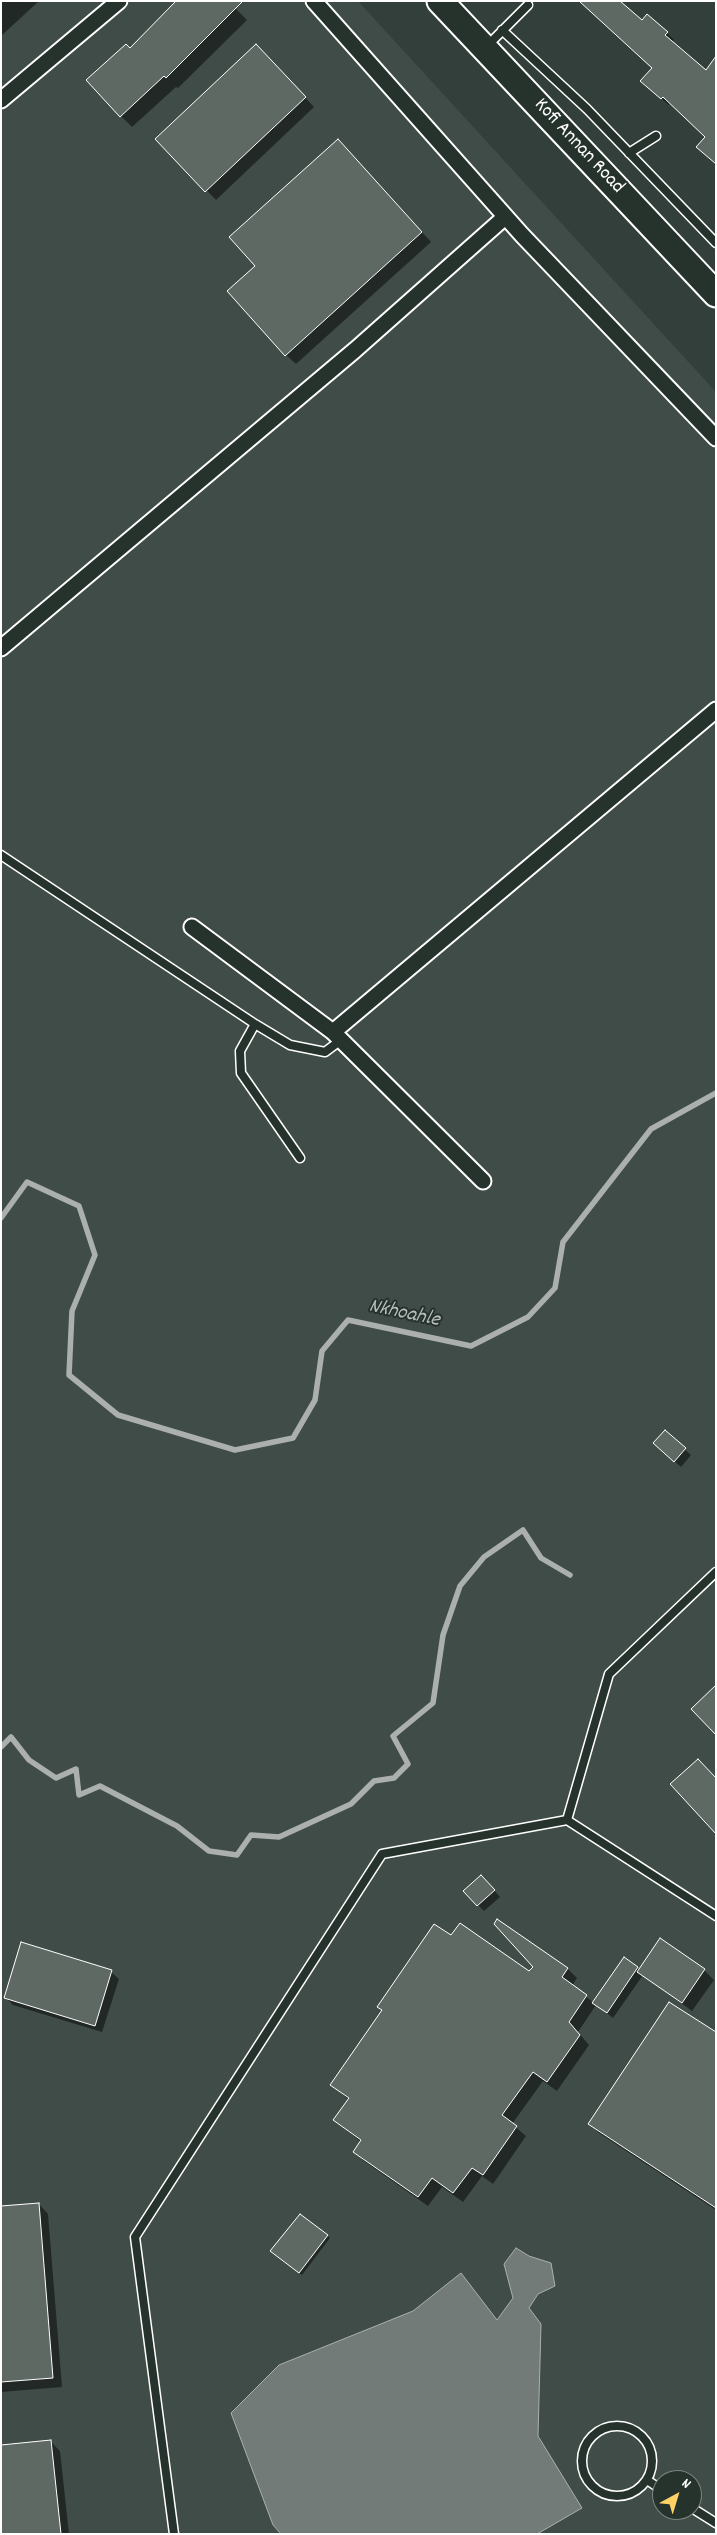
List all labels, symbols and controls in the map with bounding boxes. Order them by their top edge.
street label: Kofi Annan Road [528,94,628,200]
water label: Nkhoahle [366,1295,442,1335]
north arrow [652,2470,702,2520]
text: N [677,2474,695,2494]

